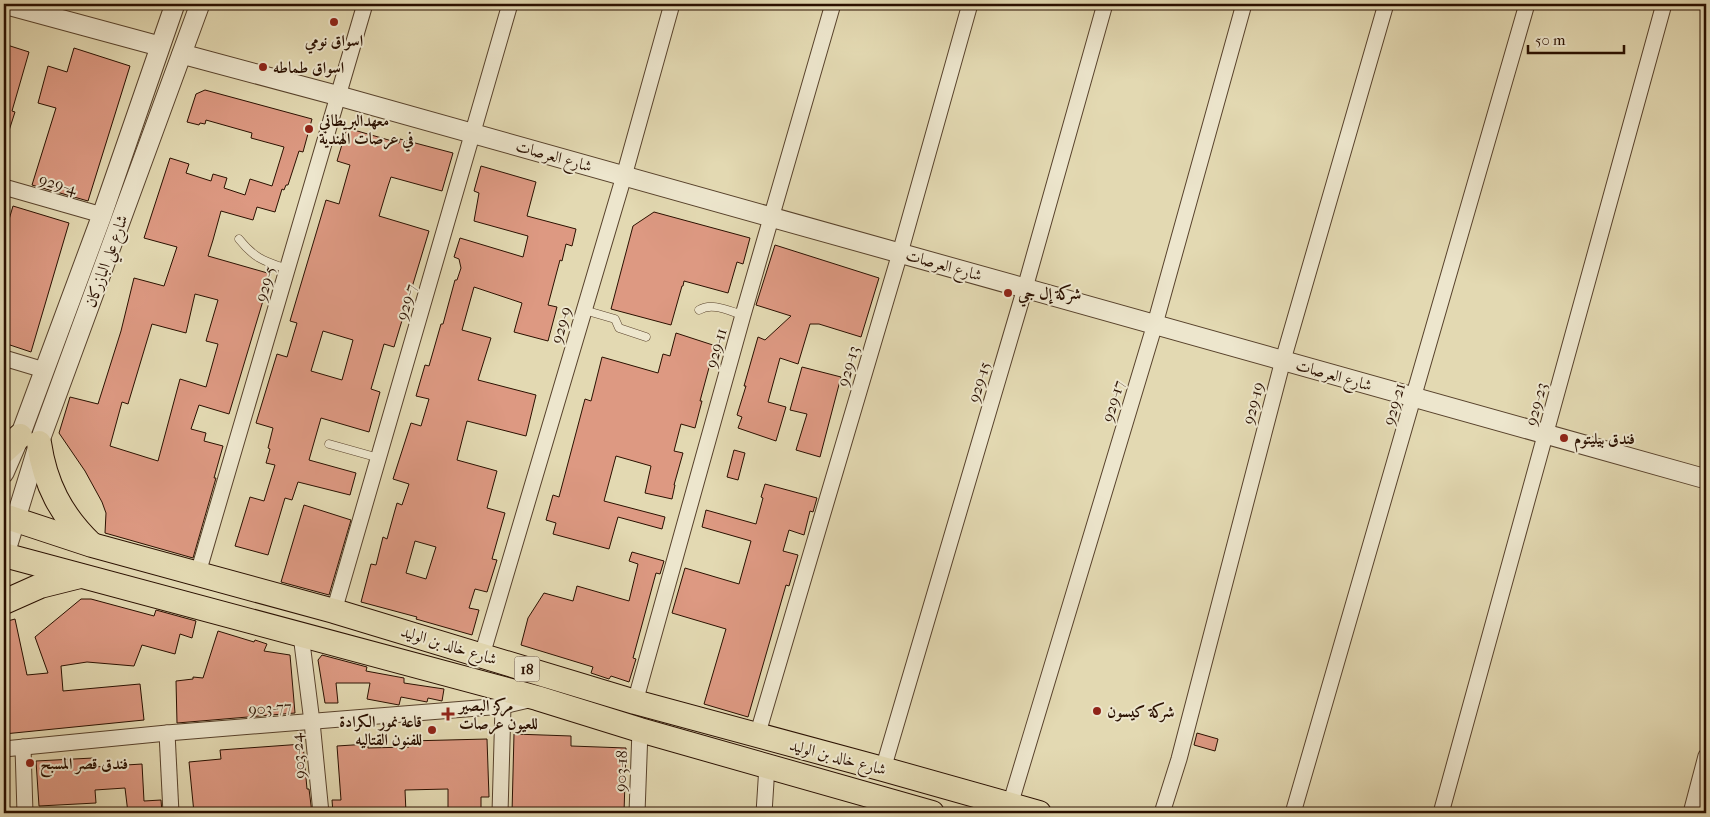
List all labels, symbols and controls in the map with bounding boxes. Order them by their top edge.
marker: اسواق نومي [328,16,340,28]
scale bar [1528,22,1624,54]
place label: اسواق نومي [304,31,363,54]
text: 50 m [1535,31,1566,49]
place label: اسواق طماطه [273,58,344,78]
marker: اسواق طماطه [257,61,269,73]
place label: معهدالبريطاني في عرصات الهندية [318,111,414,152]
marker: معهدالبريطاني في عرصات الهندية [303,123,315,135]
street label: شارع العرصات [513,136,594,180]
street label: 929-4 [37,170,80,199]
street label: شارع علي البازركان [80,212,137,312]
street label: شارع العرصات [903,245,984,289]
street label: 929-5 [251,264,279,304]
street label: 929-7 [392,281,420,322]
place label: شركة إل جي [1017,284,1081,307]
marker: شركة إل جي [1002,287,1014,299]
street label: 929-9 [547,304,575,346]
street label: 929-11 [701,326,731,370]
street label: 929-13 [833,343,863,389]
street label: شارع العرصات [1293,355,1374,399]
street label: 929-15 [964,359,994,405]
street label: 929-17 [1098,378,1128,424]
street label: 929-19 [1238,380,1268,426]
street label: 929-23 [1521,380,1551,428]
street label: 929-21 [1379,381,1409,427]
place label: فندق بيليتوم [1574,429,1635,453]
marker: فندق بيليتوم [1558,432,1570,444]
street label: شارع خالد بن الوليد [397,621,499,672]
road number: 18 [514,656,540,682]
place label: مركز البصير للعيون عرصات [457,696,538,735]
street label: 903-77 [248,697,293,719]
place label: شركة كيسون [1107,702,1174,723]
marker: شركة كيسون [1091,705,1103,717]
marker: مركز البصير للعيون عرصات [441,707,455,721]
place label: قاعة نمور الكرادة للفنون القتاليه [339,712,422,750]
marker: قاعة نمور الكرادة للفنون القتاليه [426,724,438,736]
street label: 903-24 [287,732,309,780]
street label: شارع خالد بن الوليد [786,735,889,783]
street label: 903-18 [611,750,631,792]
place label: فندق قصر المسبح [40,754,128,778]
marker: فندق قصر المسبح [24,757,36,769]

